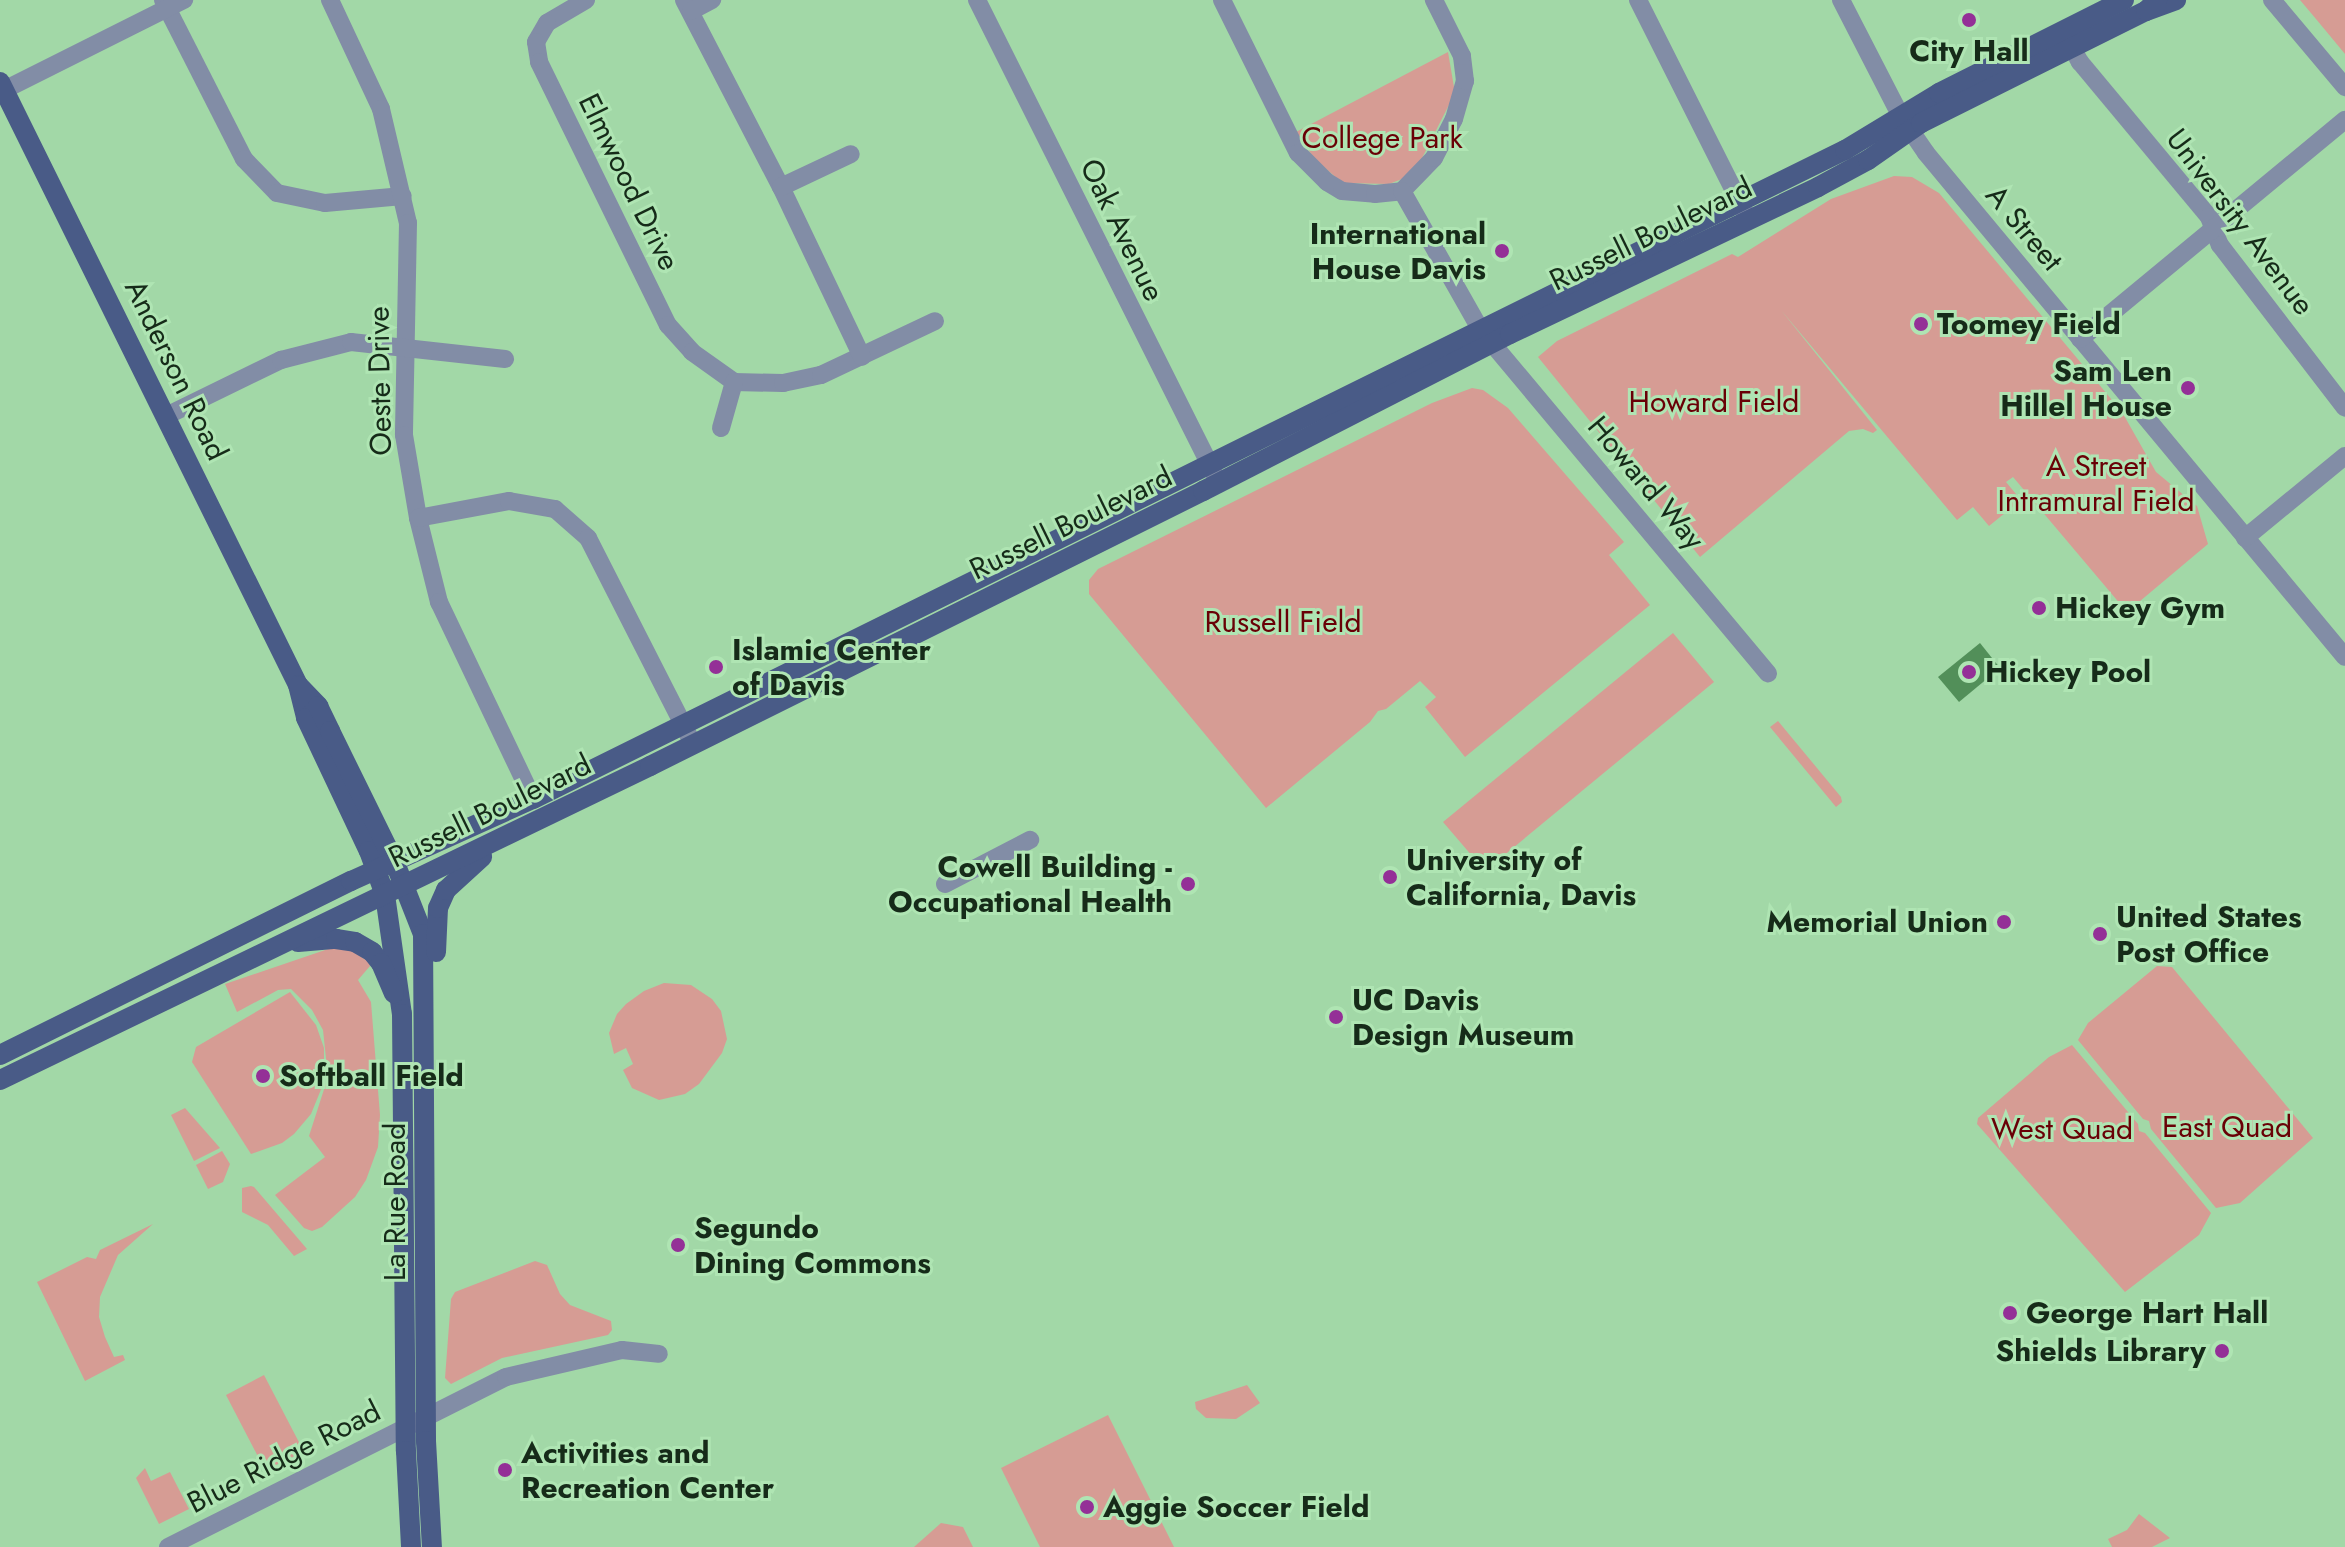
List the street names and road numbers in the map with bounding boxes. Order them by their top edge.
street label: Elmwood Drive [571,88,687,276]
street label: University Avenue [2158,122,2322,322]
street label: Oak Avenue [1072,153,1172,307]
street label: Russell Boulevard [1544,169,1758,299]
street label: A Street [1978,178,2070,278]
street label: Anderson Road [117,274,235,466]
street label: Oeste Drive [361,306,399,456]
street label: Howard Way [1580,409,1712,557]
street label: Russell Boulevard [964,458,1178,588]
street label: Russell Boulevard [383,746,597,876]
street label: La Rue Road [377,1123,413,1281]
street label: Blue Ridge Road [181,1393,387,1521]

